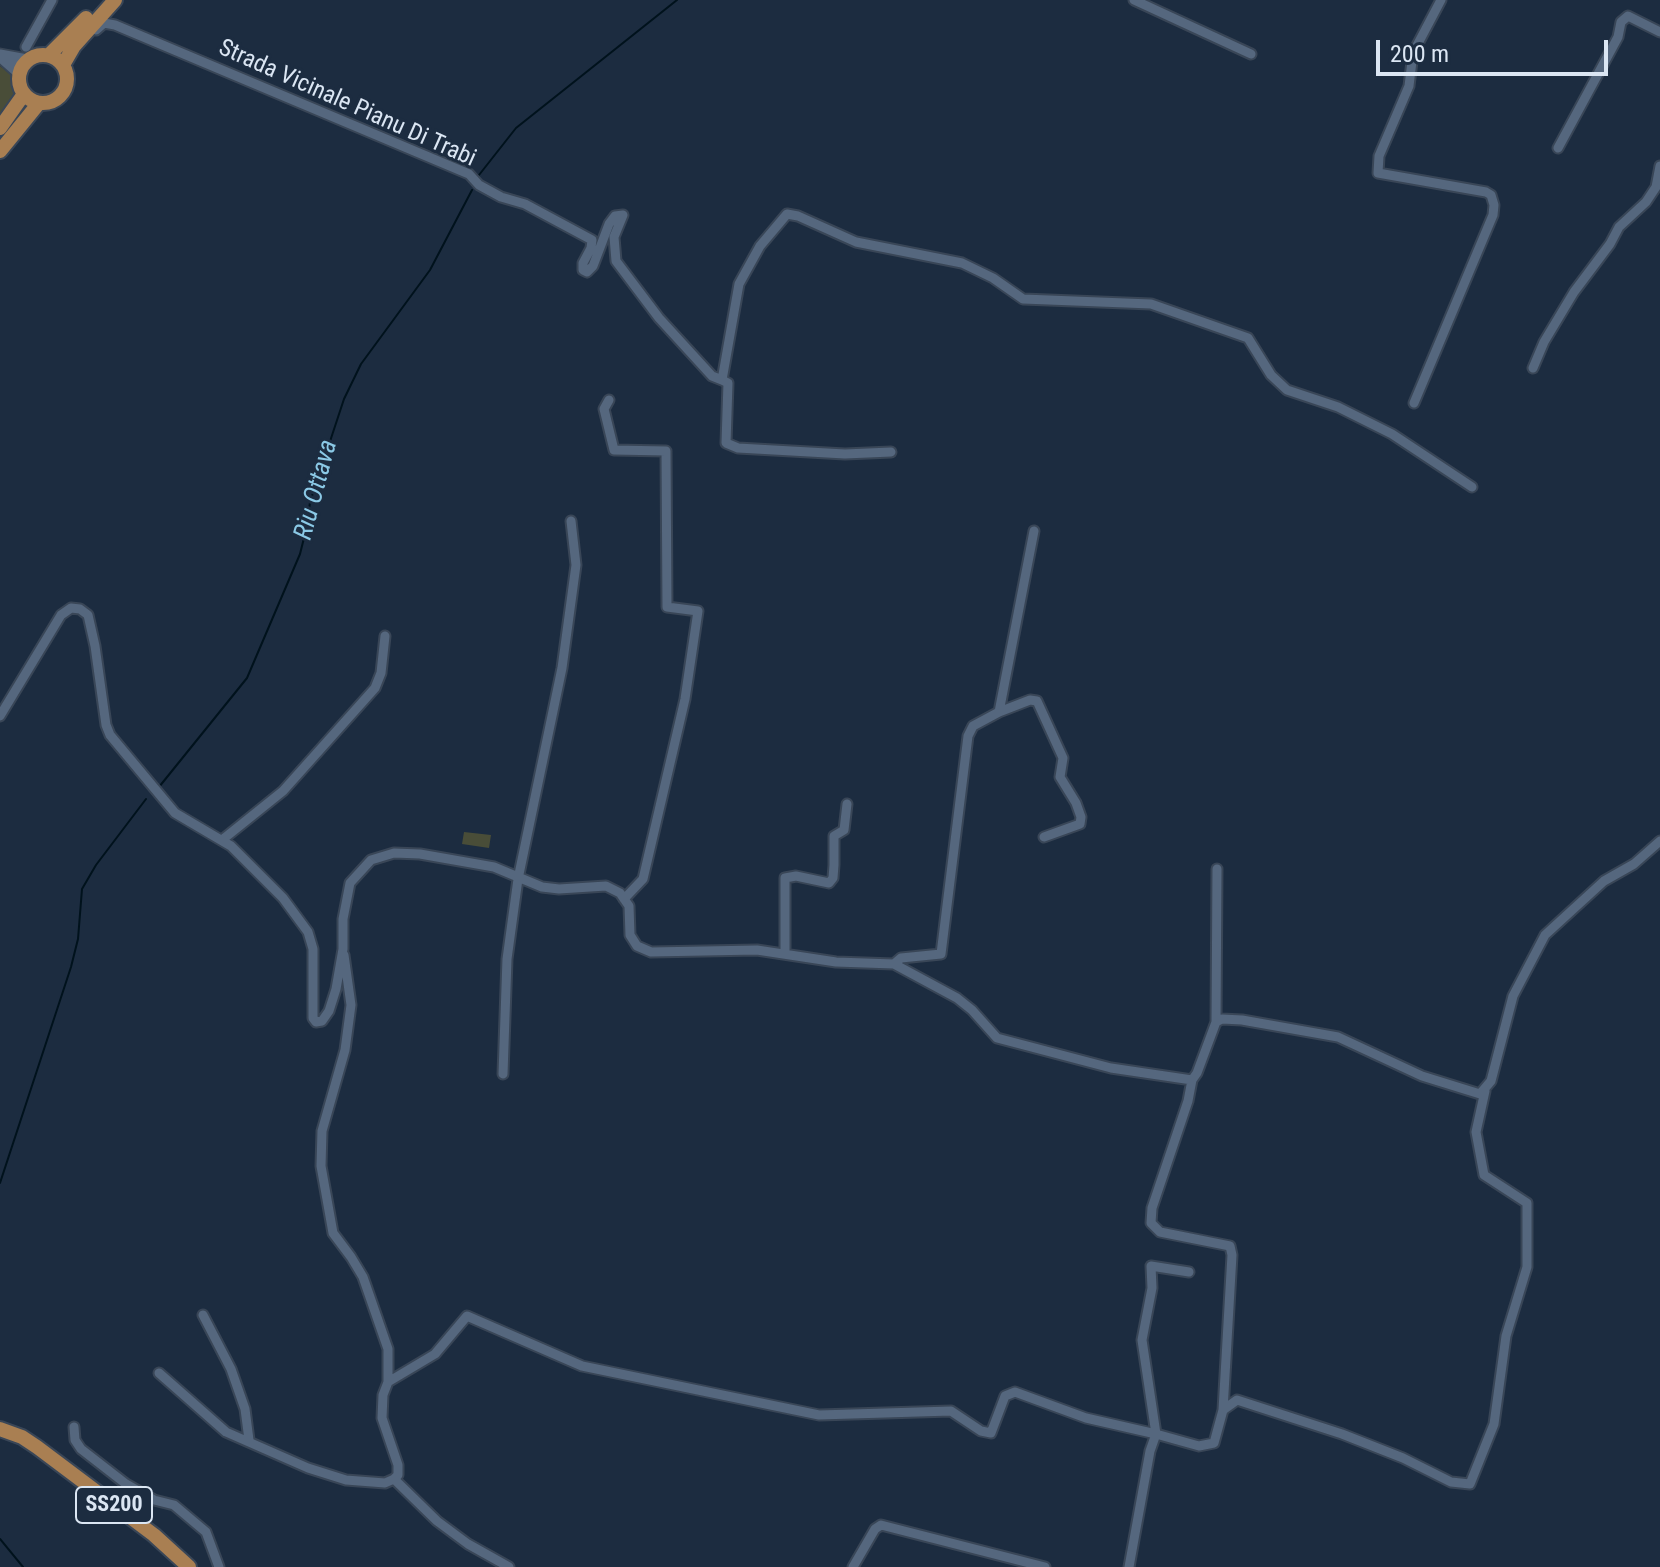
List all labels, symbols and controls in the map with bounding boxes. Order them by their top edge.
scale bar [1380,24,1612,74]
street label: Strada Vicinale Pianu Di Trabi [214,34,480,174]
text: 200 m [1390,40,1449,68]
water label: Riu Ottava [289,437,345,543]
road number: SS200 [76,1487,152,1523]

